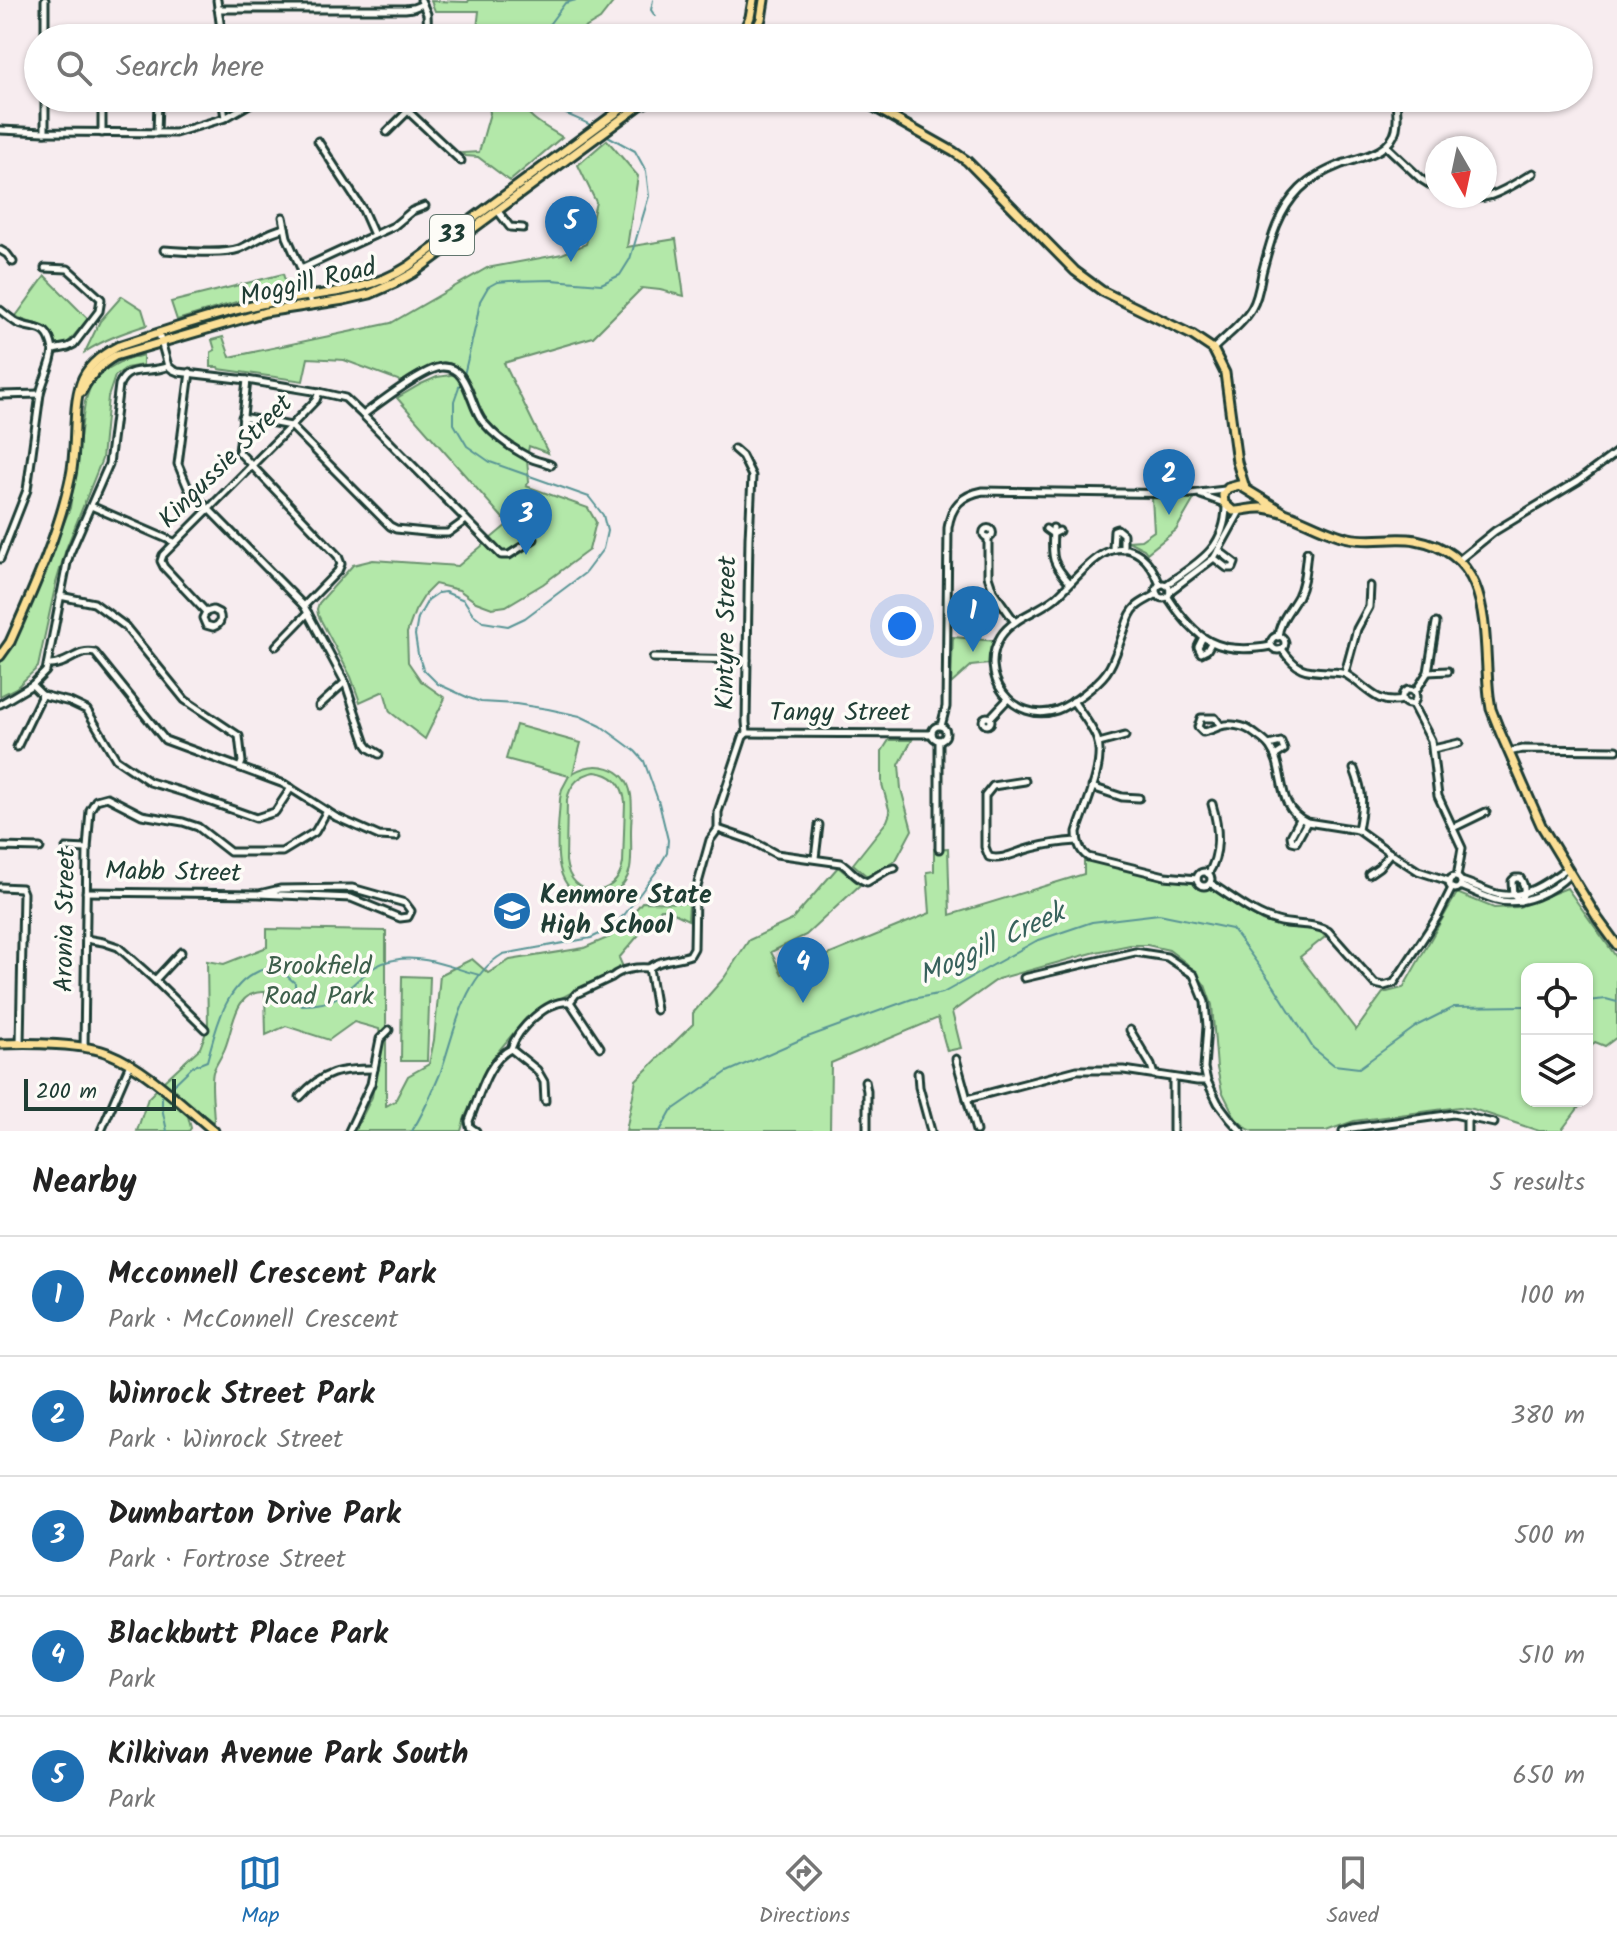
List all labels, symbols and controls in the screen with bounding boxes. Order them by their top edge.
search box [24,24,1593,112]
text: Search here [116,44,264,92]
icon: search [52,46,96,90]
north arrow [1425,136,1497,208]
pin: 5 [545,196,597,262]
road number: 33 [430,215,474,255]
street label: Moggill Road [236,247,381,319]
street label: Kingussie Street [149,384,304,539]
pin: 2 [1143,449,1195,515]
pin: 3 [500,489,552,555]
street label: Kintyre Street [705,555,749,711]
pin: 1 [947,586,999,652]
your location [882,606,922,646]
street label: Tangy Street [770,692,911,734]
street label: Aronia Street [44,846,88,993]
street label: Mabb Street [104,851,242,895]
place label: Kenmore State High School [540,875,712,947]
school or university icon: Kenmore State High School [491,890,533,932]
water label: Moggill Creek [911,890,1076,999]
pin: 4 [777,937,829,1003]
park label: Brookfield Road Park [264,946,375,1018]
map controls [1521,963,1593,1107]
button: locate [1521,963,1593,1035]
button: layers [1521,1035,1593,1107]
scale bar [24,1075,176,1111]
text: 200 m [36,1075,97,1110]
text: Nearby [32,1156,137,1210]
text: 5 results [1489,1162,1585,1204]
text: Mcconnell Crescent Park [108,1251,436,1299]
text: 1 [54,1275,62,1317]
text: 100 m [1520,1275,1585,1317]
text: Park · McConnell Crescent [108,1299,398,1341]
text: Winrock Street Park [108,1371,374,1419]
text: 2 [50,1395,66,1437]
text: 380 m [1510,1395,1585,1437]
text: Park · Winrock Street [108,1419,343,1461]
text: Dumbarton Drive Park [108,1491,401,1539]
text: 3 [51,1515,65,1557]
text: 500 m [1514,1515,1585,1557]
text: Park · Fortrose Street [108,1539,346,1581]
text: Blackbutt Place Park [108,1611,388,1659]
text: 4 [51,1635,65,1677]
text: 510 m [1519,1635,1585,1677]
text: Park [108,1659,155,1701]
text: Kilkivan Avenue Park South [108,1731,468,1779]
text: 5 [51,1755,65,1797]
text: 650 m [1512,1755,1585,1797]
text: Park [108,1779,155,1821]
tab: Map [238,1851,282,1934]
tab: Directions [759,1851,850,1934]
tab: Saved [1327,1851,1379,1934]

